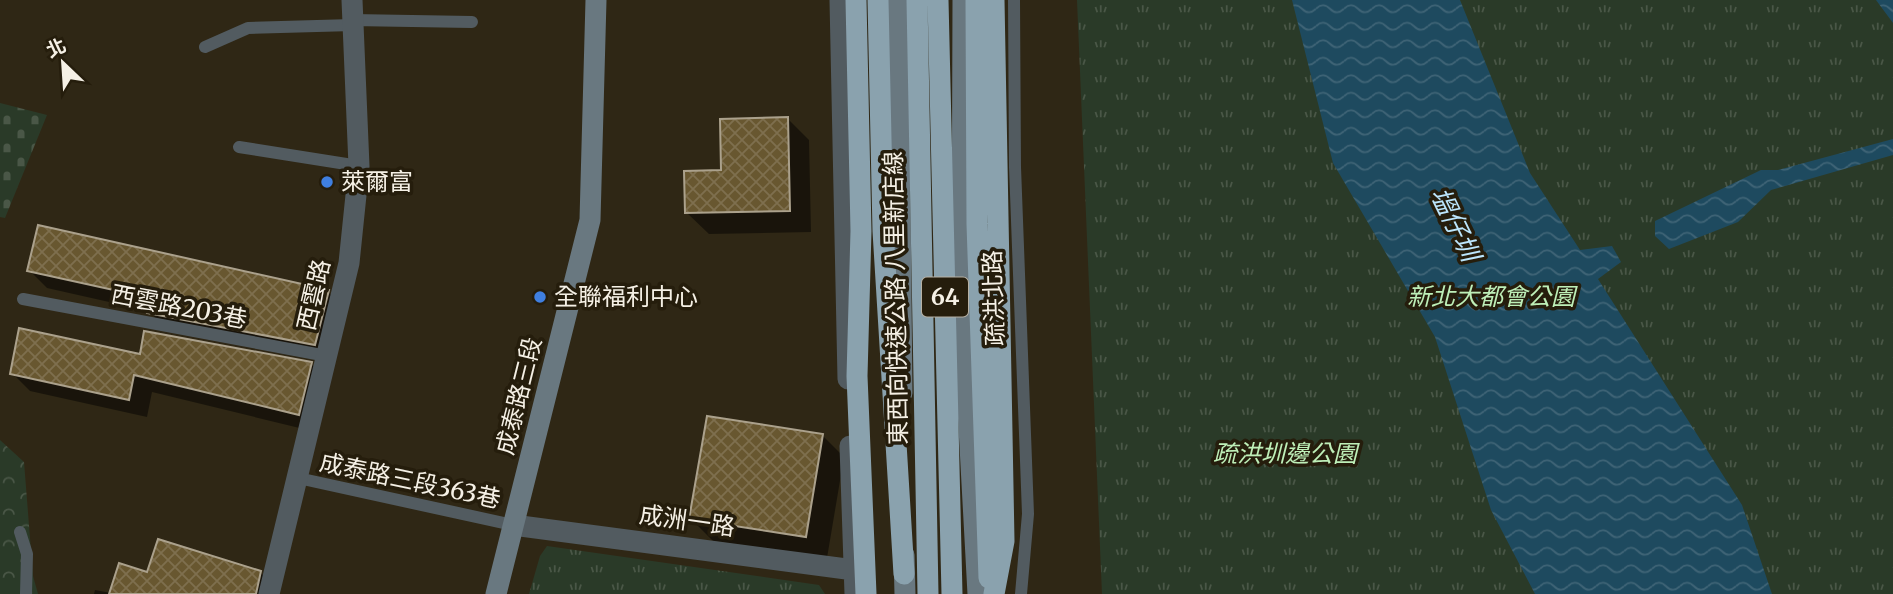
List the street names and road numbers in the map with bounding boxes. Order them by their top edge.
street label: 東西向快速公路 八里新店線 [877,151,914,445]
street label: 疏洪北路 [976,250,1011,347]
street label: 西雲路 [290,256,337,333]
street label: 西雲路203巷 [108,278,250,335]
road number: 64 [922,278,968,316]
street label: 成泰路三段 [489,334,548,458]
street label: 成泰路三段363巷 [317,446,503,515]
street label: 成洲一路 [637,498,737,543]

